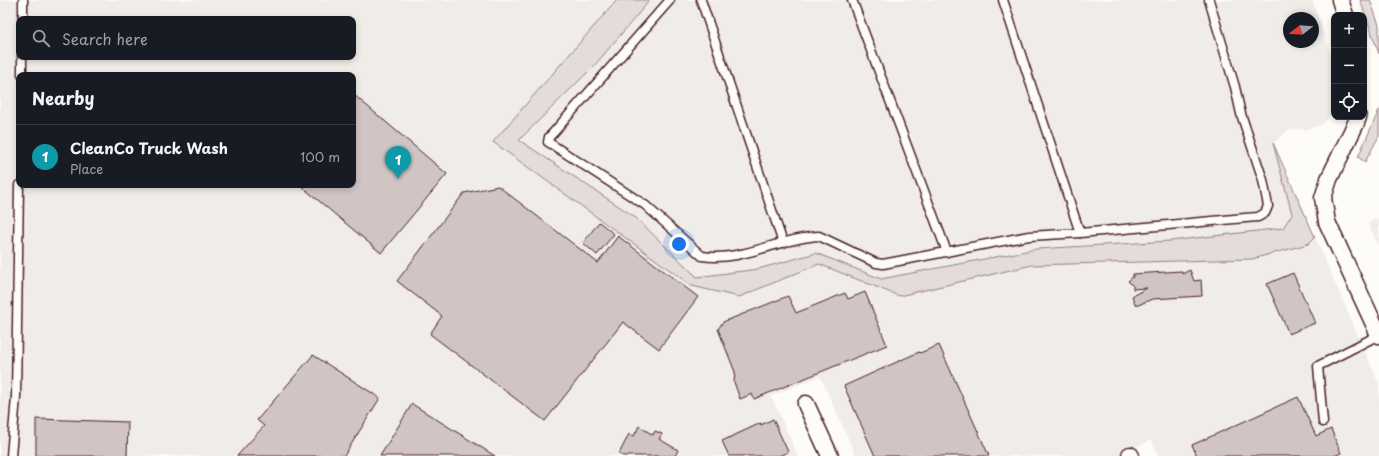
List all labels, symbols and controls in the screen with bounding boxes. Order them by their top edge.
north arrow [1283,12,1319,48]
map controls [1331,12,1367,120]
button: + [1331,12,1367,48]
search box [16,16,356,60]
icon: search [30,27,52,49]
text: Search here [62,27,148,50]
button: − [1331,48,1367,84]
button: locate [1331,84,1367,120]
text: Nearby [32,85,94,111]
text: CleanCo Truck Wash [70,136,228,159]
pin: 1 [385,146,411,179]
text: 1 [42,147,48,166]
text: 100 m [300,147,340,166]
text: Place [70,159,103,178]
your location [669,234,689,254]

